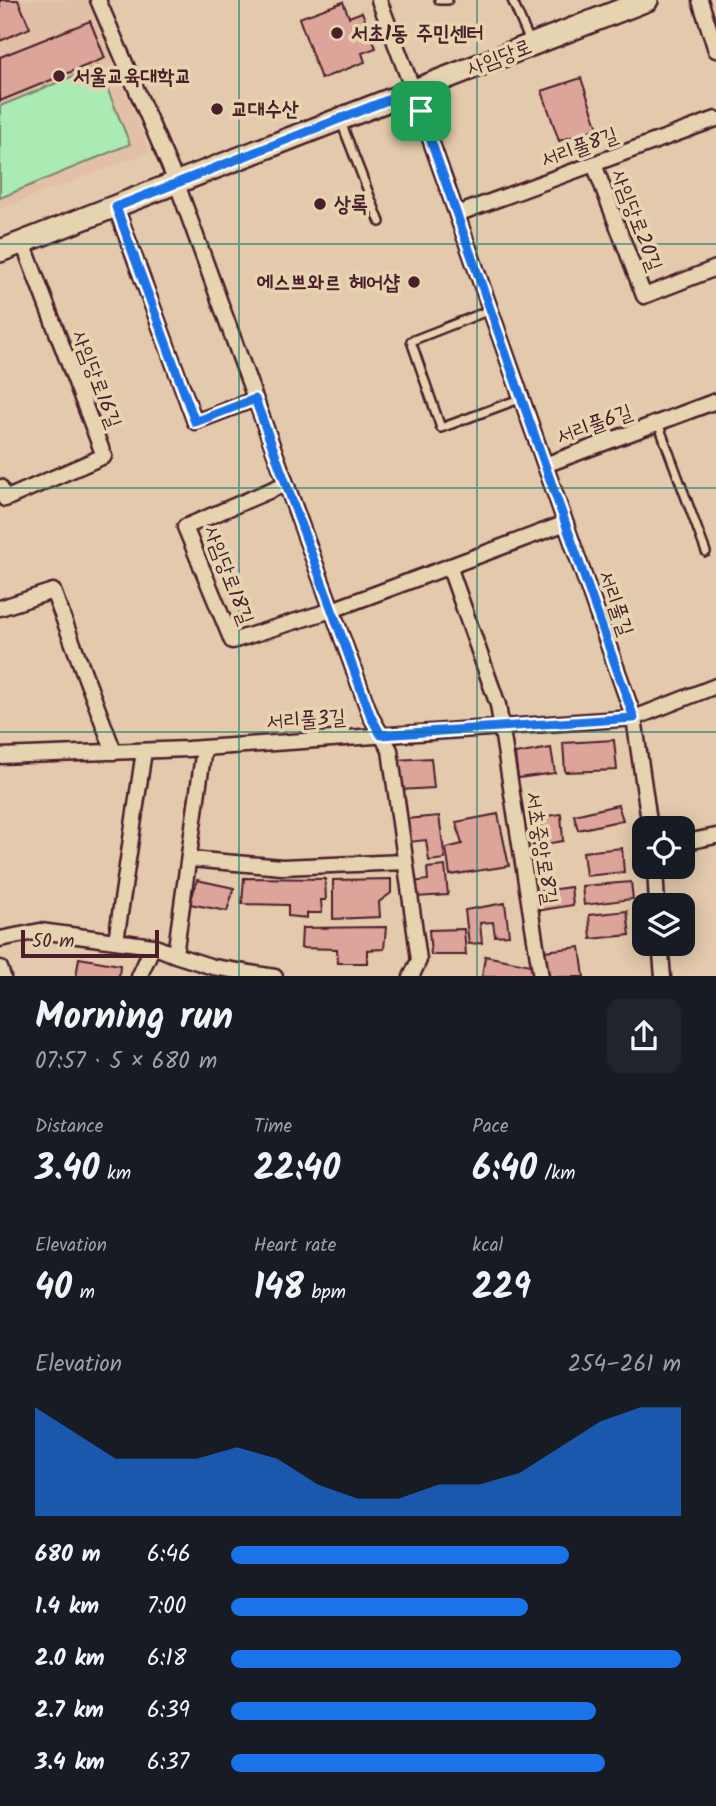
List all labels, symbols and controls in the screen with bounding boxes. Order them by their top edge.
place label: 서초1동 주민센터 [351,18,484,51]
marker: 서초1동 주민센터 [329,25,345,41]
street label: 사임당로 [462,31,537,86]
place label: 서울교육대학교 [73,61,191,94]
marker: 서울교육대학교 [51,68,67,84]
pin [391,81,451,141]
icon: arrive [402,92,440,130]
place label: 교대수산 [231,94,299,127]
marker: 교대수산 [209,101,225,117]
street label: 서리풀8길 [536,119,623,178]
street label: 사임당로20길 [601,165,670,277]
place label: 상록 [334,189,368,222]
marker: 상록 [312,196,328,212]
place label: 에스쁘와르 헤어샵 [257,267,400,300]
marker: 에스쁘와르 헤어샵 [406,274,422,290]
street label: 사임당로16길 [62,326,129,434]
street label: 서리풀6길 [552,396,637,454]
street label: 사임당로18길 [194,521,262,630]
street label: 서리풀길 [588,566,641,641]
street label: 서리풀3길 [265,701,347,740]
street label: 서초중앙로8길 [515,789,566,907]
map controls [632,816,695,956]
button: locate [632,816,695,879]
button: layers [632,893,695,956]
text: 50 m [32,927,74,957]
scale bar [21,928,159,959]
text: Morning run [35,988,233,1048]
button: share [607,999,681,1073]
text: 07:57 · 5 × 680 m [35,1044,217,1080]
text: Distance [35,1112,103,1142]
text: Time [254,1112,292,1142]
text: Pace [472,1112,509,1142]
text: 3.40 [35,1142,99,1198]
text: 22:40 [254,1142,340,1198]
text: 6:40 [472,1142,537,1198]
text: km [99,1159,131,1189]
text: /km [537,1159,575,1189]
text: Elevation [35,1231,107,1261]
text: Heart rate [254,1231,336,1261]
text: kcal [472,1231,503,1261]
text: 40 [35,1261,72,1317]
text: 148 [254,1261,304,1317]
text: 229 [472,1261,531,1317]
text: m [72,1278,95,1308]
text: bpm [304,1278,346,1308]
text: Elevation [35,1347,122,1383]
text: 254–261 m [568,1347,681,1383]
text: 680 m [35,1537,101,1573]
text: 6:46 [147,1537,191,1573]
text: 1.4 km [35,1589,99,1625]
text: 7:00 [147,1589,186,1625]
text: 2.0 km [35,1641,105,1677]
text: 6:18 [147,1641,187,1677]
text: 2.7 km [35,1693,104,1729]
text: 6:39 [147,1693,190,1729]
text: 3.4 km [35,1745,105,1781]
text: 6:37 [147,1745,189,1781]

